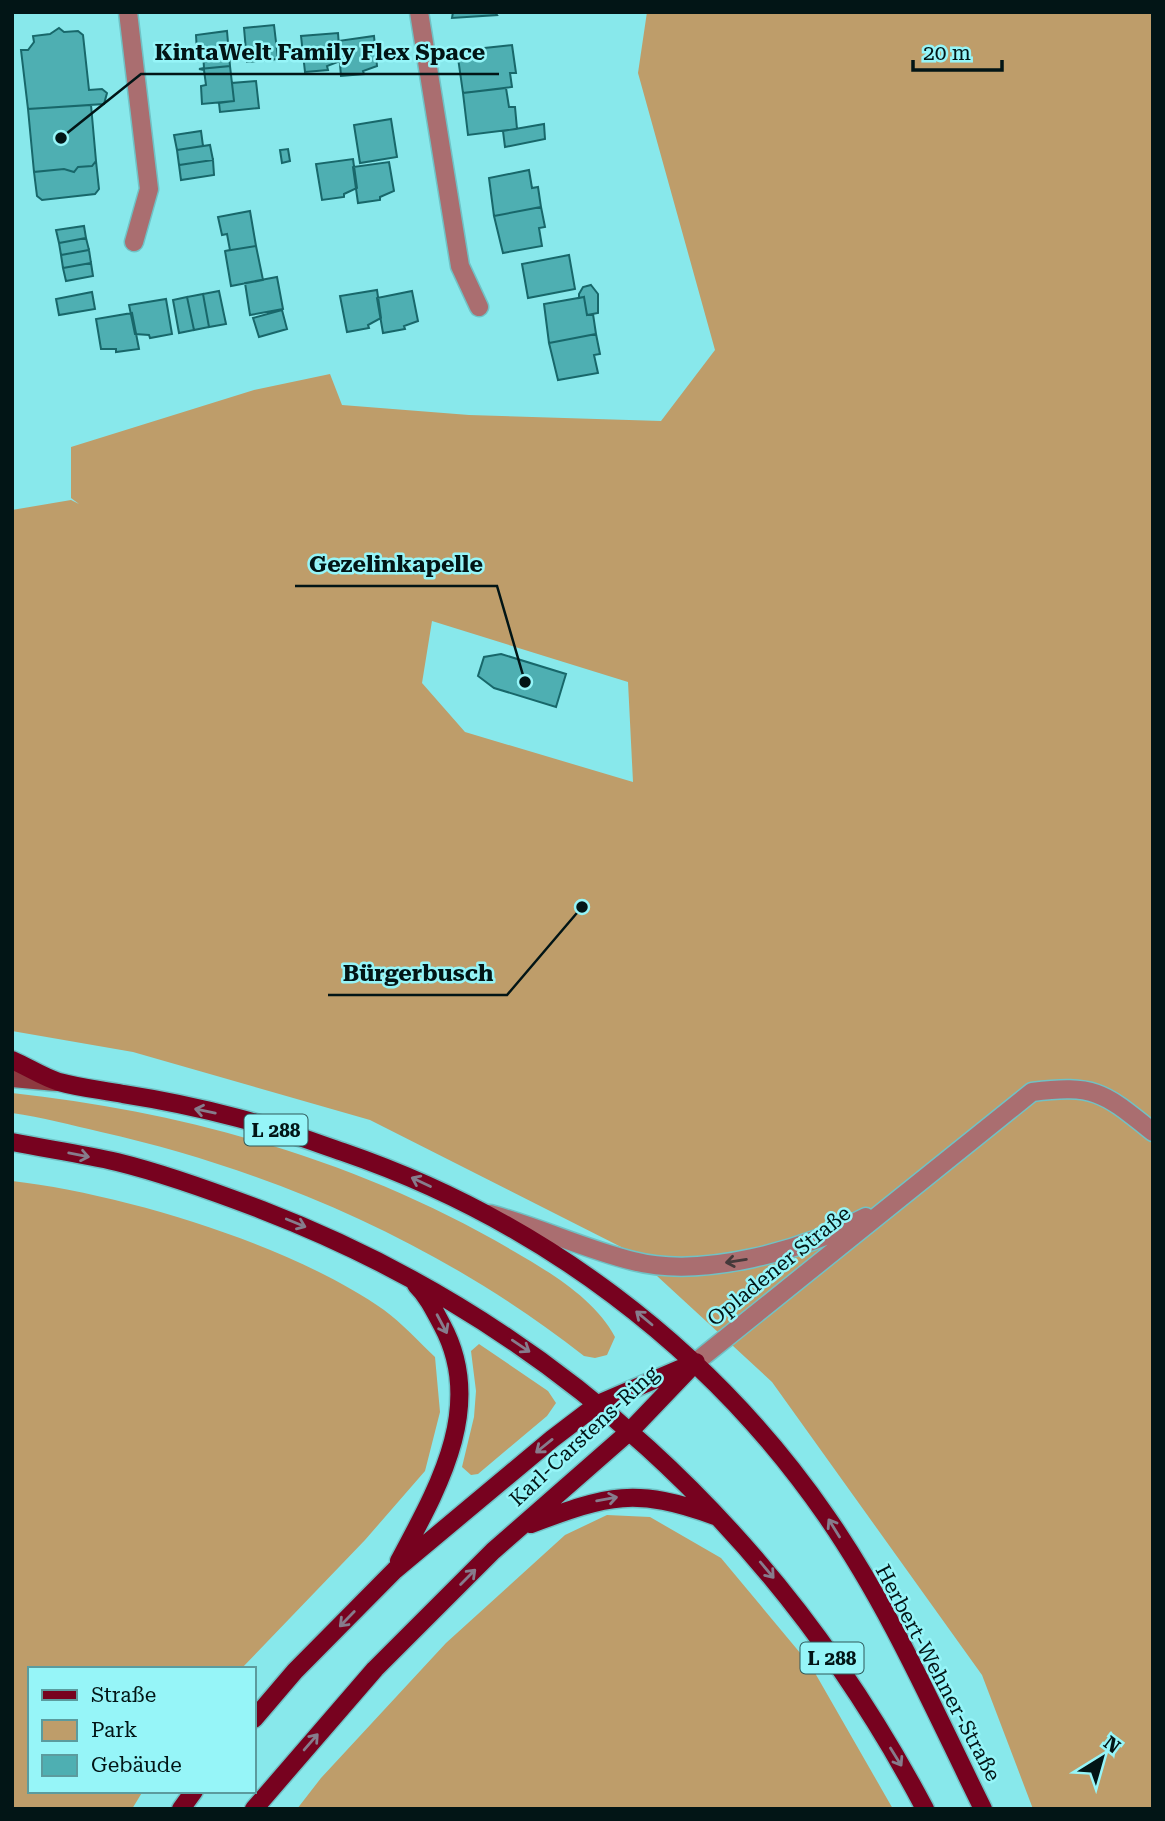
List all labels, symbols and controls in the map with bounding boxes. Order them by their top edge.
scale bar [913,28,1002,72]
callout: KintaWelt Family Flex Space [141,30,499,74]
text: KintaWelt Family Flex Space [155,39,485,66]
text: 20 m [923,41,971,65]
callout: Gezelinkapelle [295,542,497,586]
text: Gezelinkapelle [309,551,483,578]
callout: Bürgerbusch [328,951,507,995]
text: Bürgerbusch [343,960,494,987]
one-way arrow [194,1104,217,1117]
road number: L 288 [244,1114,308,1146]
one-way arrow [67,1149,90,1162]
one-way arrow [411,1175,432,1188]
street label: Opladener Straße [703,1201,855,1331]
one-way arrow [284,1218,306,1231]
one-way arrow [725,1255,747,1268]
one-way arrow [635,1310,653,1326]
one-way arrow [436,1313,449,1334]
one-way arrow [510,1339,530,1353]
street label: Karl-Carstens-Ring [505,1361,663,1511]
one-way arrow [535,1438,553,1453]
one-way arrow [595,1492,618,1505]
one-way arrow [826,1519,841,1538]
one-way arrow [759,1560,775,1578]
street label: Herbert-Wehner-Straße [871,1561,1005,1785]
one-way arrow [459,1568,476,1585]
one-way arrow [338,1610,355,1627]
road number: L 288 [800,1642,864,1674]
legend [28,1667,256,1793]
text: Straße [91,1683,156,1707]
text: Park [91,1718,137,1742]
north arrow [1067,1723,1137,1793]
text: N [1099,1731,1125,1759]
one-way arrow [303,1733,319,1751]
one-way arrow [889,1746,903,1766]
text: Gebäude [91,1753,182,1777]

